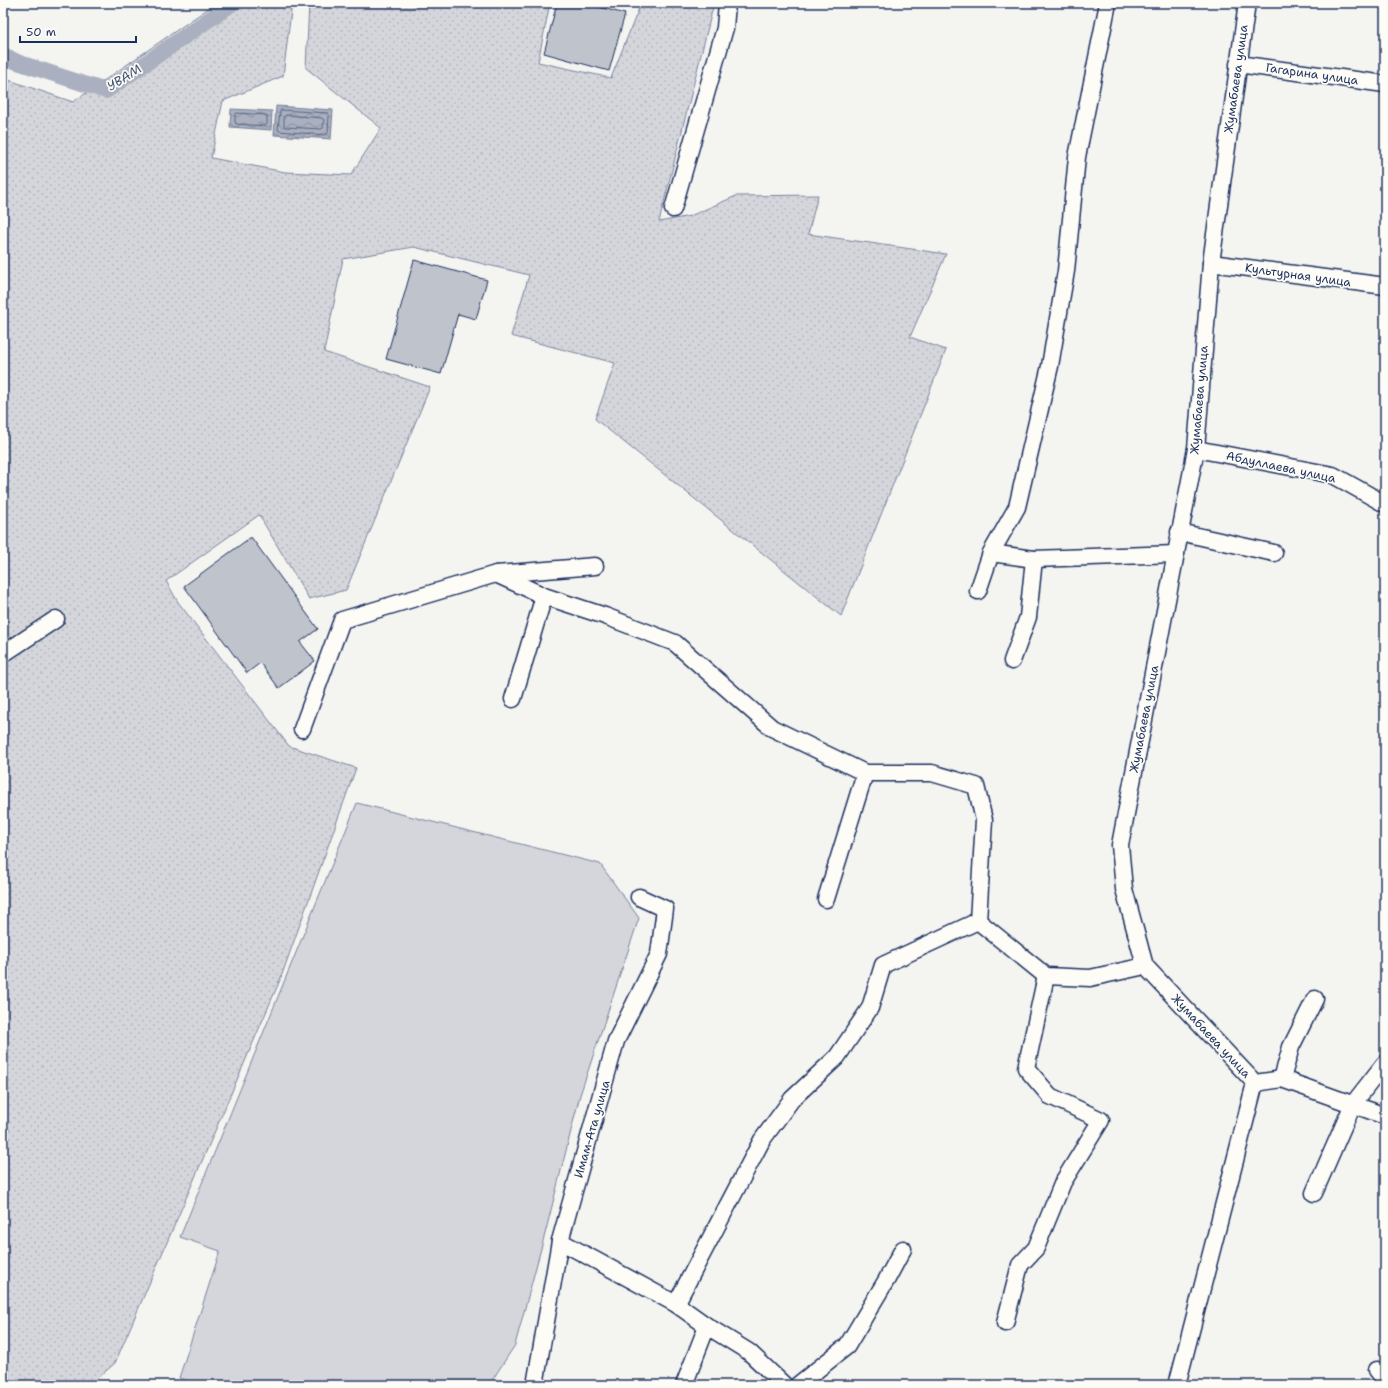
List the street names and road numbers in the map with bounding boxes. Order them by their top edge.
street label: Жумабаева улица [1220,23,1252,134]
street label: Гагарина улица [1265,60,1360,88]
street label: Культурная улица [1244,260,1353,290]
street label: Жумабаева улица [1186,344,1212,455]
street label: Абдуллаева улица [1225,448,1338,487]
street label: Жумабаева улица [1126,663,1162,774]
street label: Жумабаева улица [1168,991,1254,1082]
street label: Имам-Ата улица [570,1078,614,1180]

